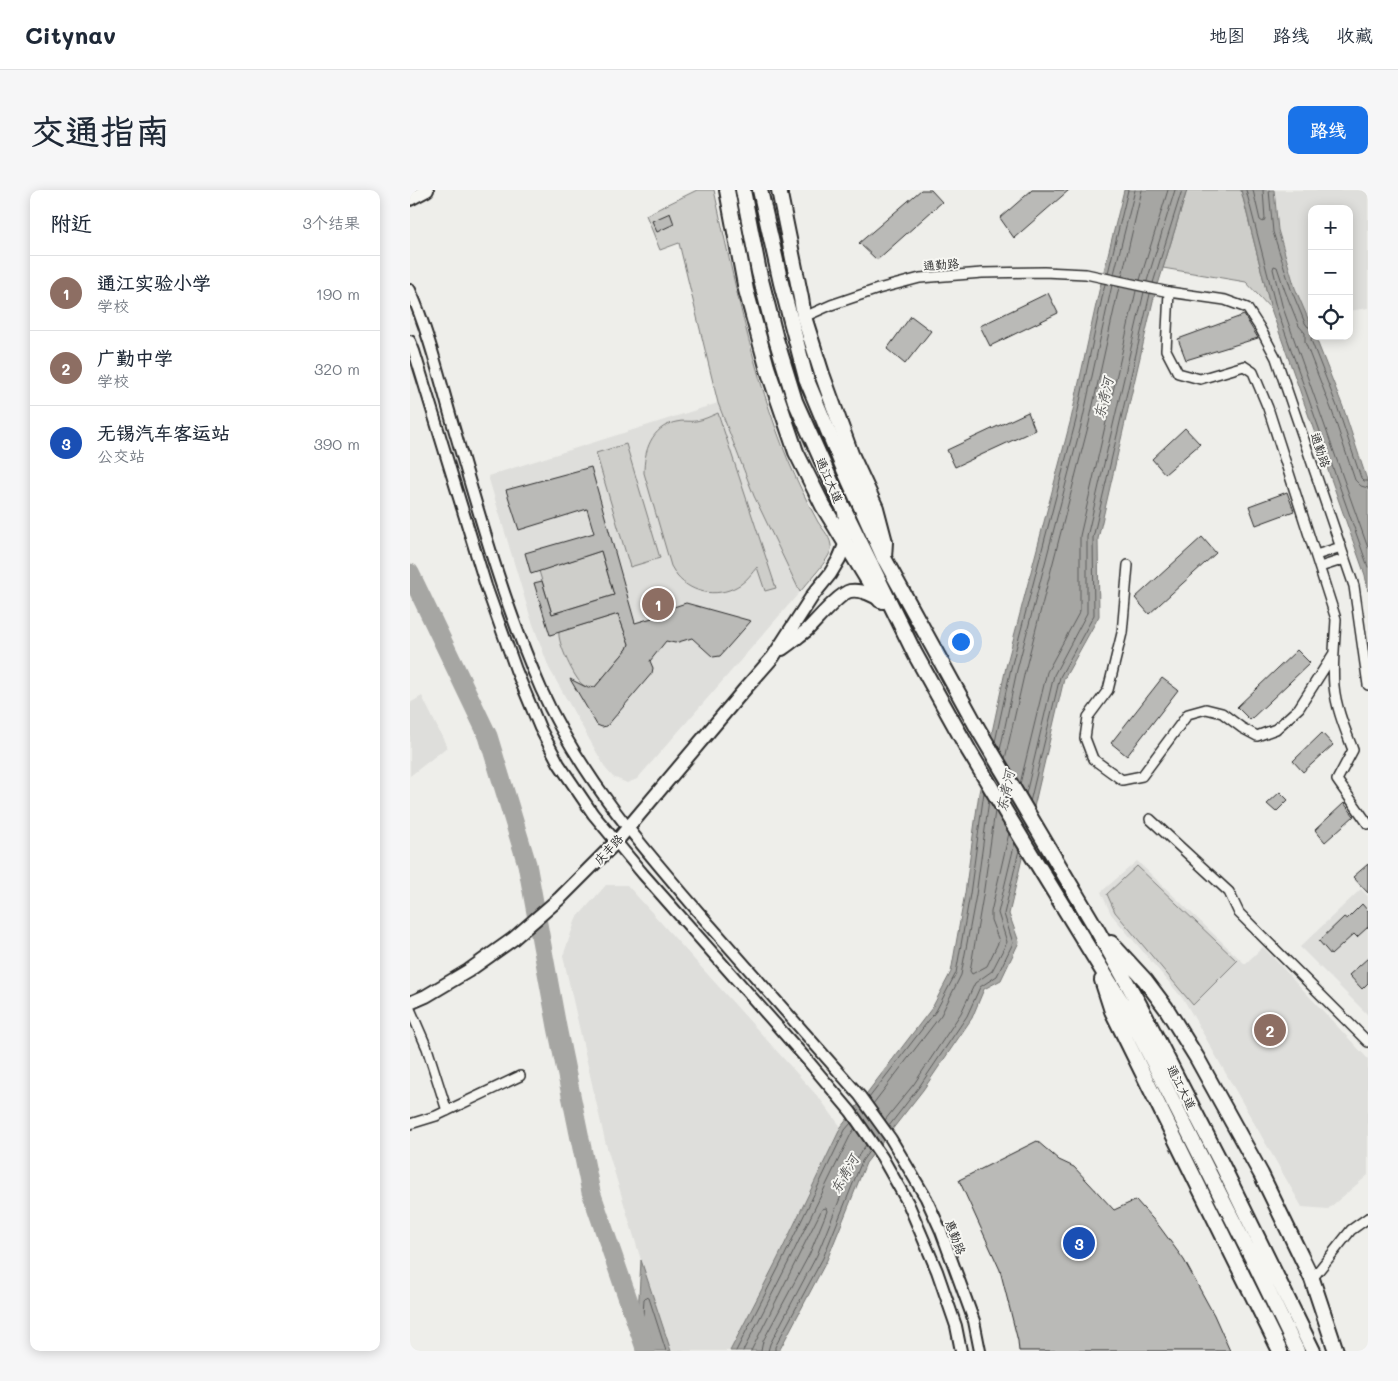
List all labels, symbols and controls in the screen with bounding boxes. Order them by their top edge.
text: Citynav [25,19,116,50]
text: 地图 [1209,23,1245,47]
text: 路线 [1273,23,1309,47]
text: 收藏 [1337,23,1373,47]
button: 路线 [1288,106,1368,154]
text: 交通指南 [30,107,170,153]
map controls [1308,205,1353,340]
button: + [1308,205,1353,250]
text: 附近 [50,209,92,236]
text: 3个结果 [303,212,360,233]
button: − [1308,250,1353,295]
street label: 通勤路 [922,254,960,274]
text: 通江实验小学 [97,270,211,295]
text: 1 [62,283,70,304]
text: 190 m [316,283,360,304]
text: 学校 [97,295,129,316]
button: locate [1308,295,1353,340]
text: 广勤中学 [97,345,173,370]
text: 2 [62,358,70,379]
text: 320 m [314,358,360,379]
text: 学校 [97,370,129,391]
water label: 东青河 [1089,373,1118,421]
text: 无锡汽车客运站 [97,420,230,445]
street label: 通勤路 [1308,430,1334,470]
text: 3 [61,433,71,454]
text: 390 m [313,433,360,454]
text: 公交站 [97,445,145,466]
street label: 通江大道 [813,455,847,505]
pin: 1 [642,585,674,623]
your location [948,629,974,655]
water label: 东青河 [991,767,1019,814]
street label: 庆丰路 [590,830,626,868]
pin: 2 [1254,1011,1286,1049]
street label: 通江大道 [1164,1062,1200,1112]
water label: 东青河 [825,1149,864,1197]
street label: 惠勤路 [942,1217,970,1257]
pin: 3 [1063,1224,1095,1262]

